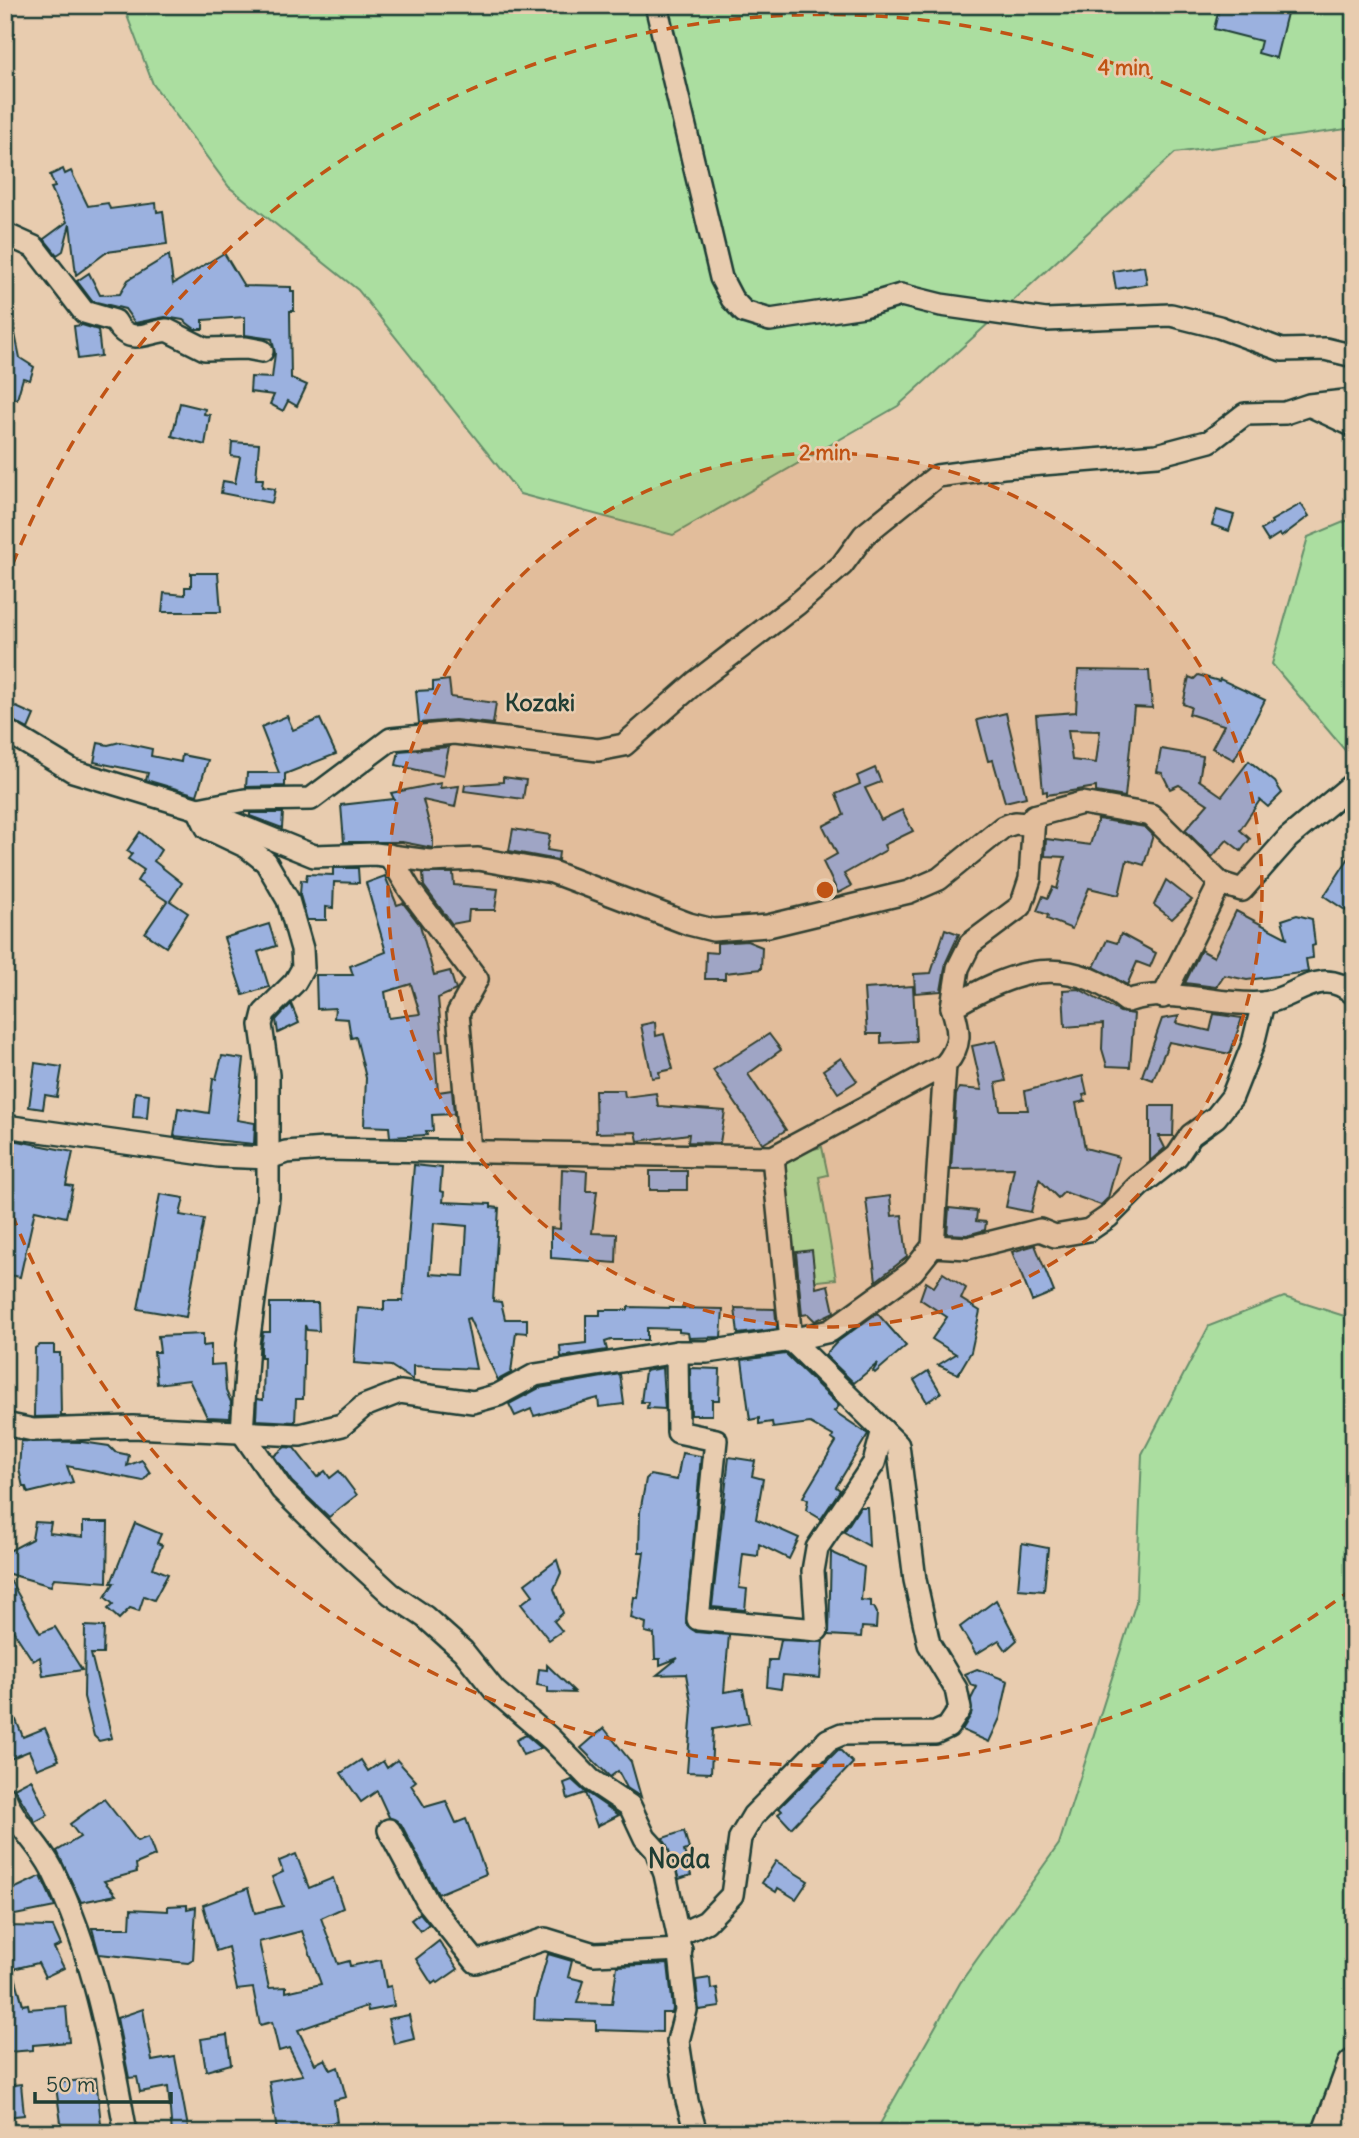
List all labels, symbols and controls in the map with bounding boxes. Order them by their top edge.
text: 4 min [1098,54,1150,81]
text: 2 min [799,439,851,466]
district label: Kozaki [505,687,575,717]
centre of rings [813,878,837,902]
district label: Noda [648,1842,710,1875]
scale bar [35,2061,172,2105]
text: 50 m [46,2071,95,2098]

